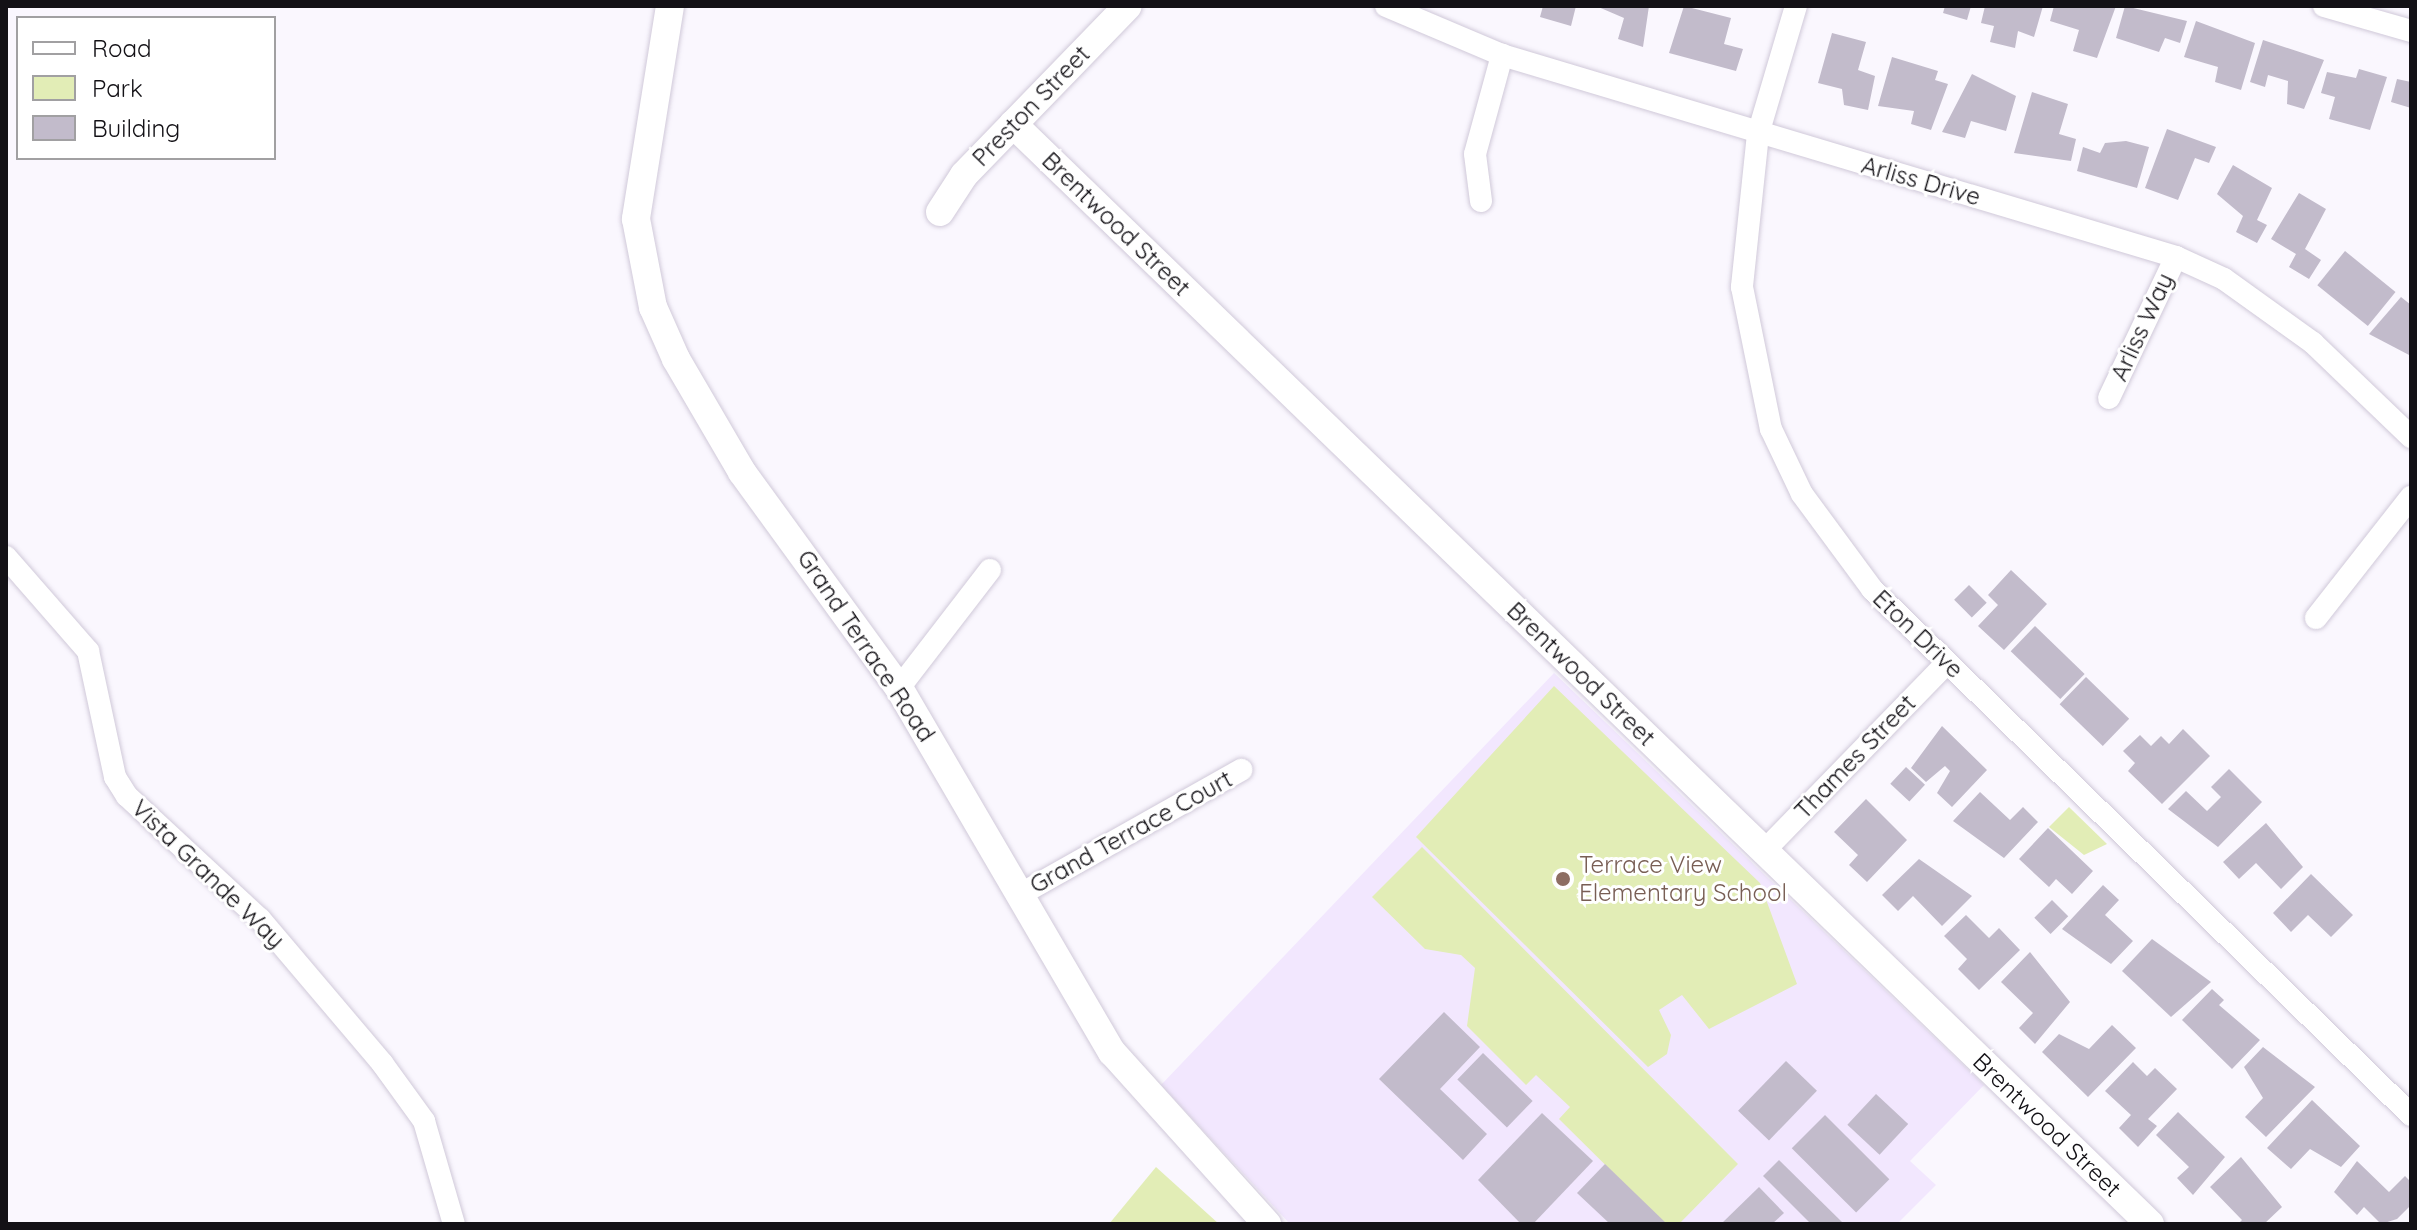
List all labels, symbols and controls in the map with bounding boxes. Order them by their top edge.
legend [16,16,276,160]
text: Road [92,33,152,63]
street label: Preston Street [966,40,1096,172]
text: Park [92,73,143,103]
text: Building [92,113,180,143]
street label: Brentwood Street [1036,146,1196,302]
street label: Arliss Drive [1858,150,1984,212]
street label: Arliss Way [2105,269,2179,385]
street label: Grand Terrace Road [791,545,941,747]
street label: Eton Drive [1867,584,1969,684]
street label: Brentwood Street [1501,596,1661,752]
street label: Thames Street [1789,689,1921,825]
street label: Grand Terrace Court [1025,764,1237,900]
street label: Vista Grande Way [126,794,290,954]
place label: Terrace View Elementary School [1579,851,1787,907]
marker: Terrace View Elementary School [1554,870,1572,888]
street label: Brentwood Street [1967,1047,2127,1203]

